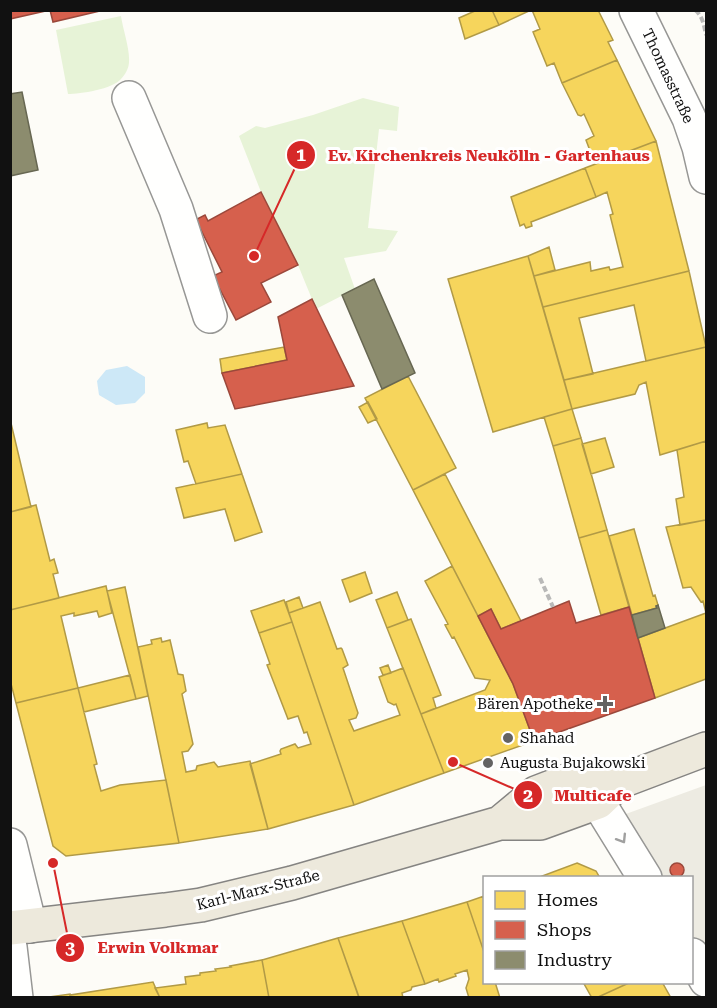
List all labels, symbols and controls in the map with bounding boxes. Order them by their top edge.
street label: Thomasstraße [638,26,698,126]
callout: Ev. Kirchenkreis Neukölln - Gartenhaus [286,138,662,172]
text: 1 [296,144,306,165]
text: Ev. Kirchenkreis Neukölln - Gartenhaus [328,146,650,165]
place label: Bären Apotheke [477,695,593,713]
marker: Bären Apotheke [598,697,612,711]
place label: Shahad [520,729,575,747]
marker: Shahad [501,731,515,745]
place label: Augusta Bujakowski [500,754,646,772]
marker: Augusta Bujakowski [481,756,495,770]
callout: Multicafe [513,778,644,812]
text: 2 [523,785,533,806]
text: Multicafe [554,786,632,805]
one-way arrow [614,833,626,843]
street label: Karl-Marx-Straße [195,866,321,914]
legend [483,876,693,984]
text: Homes [537,889,598,910]
text: Shops [537,919,591,940]
callout: Erwin Volkmar [55,931,230,965]
text: 3 [65,937,75,958]
text: Erwin Volkmar [98,938,218,957]
text: Industry [537,949,612,970]

